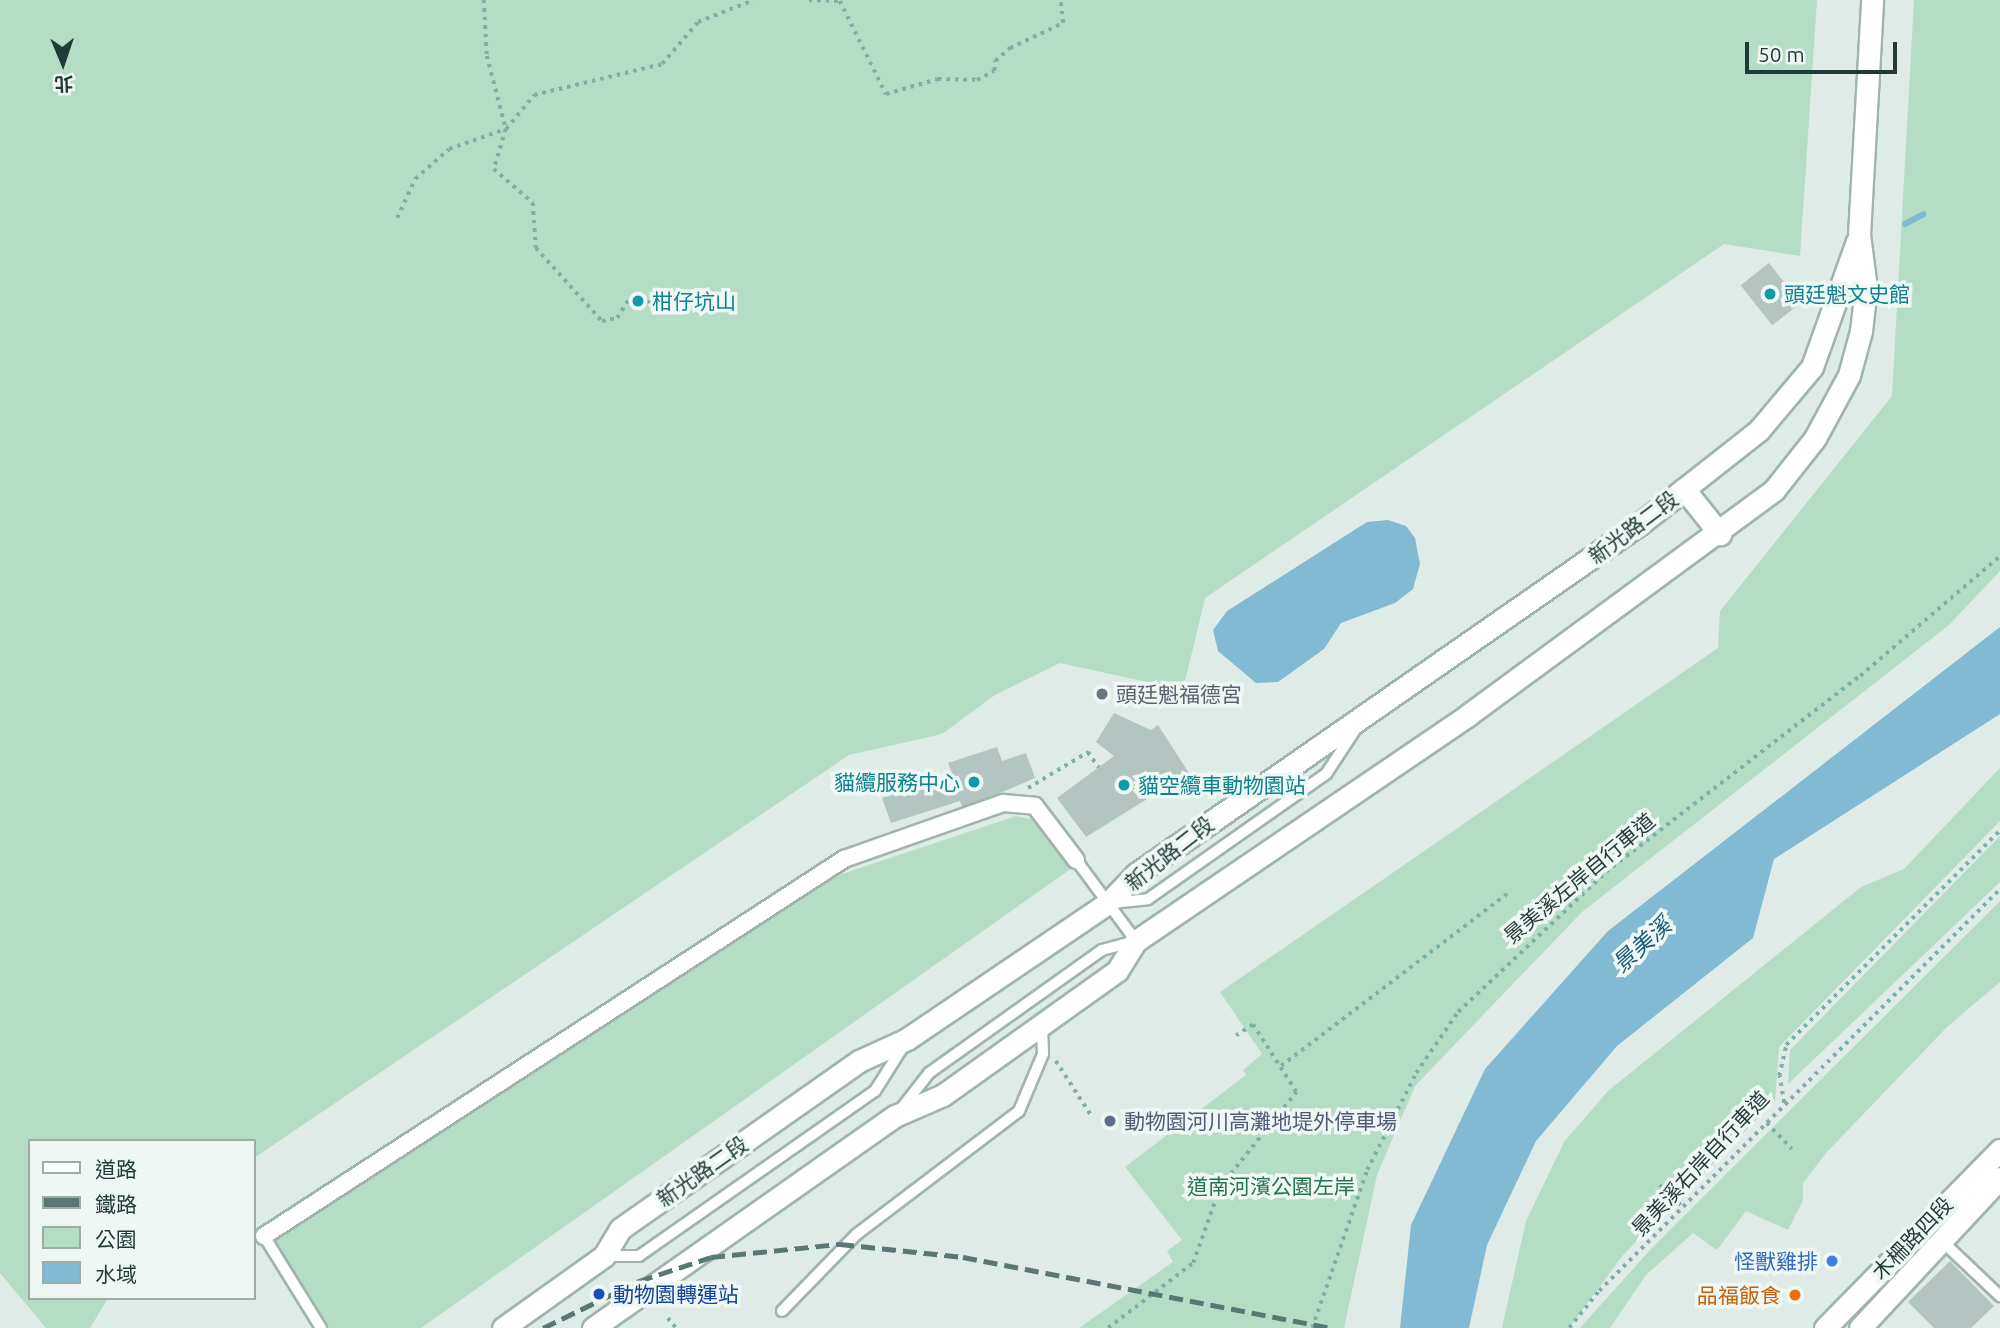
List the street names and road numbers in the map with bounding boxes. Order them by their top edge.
street label: 新光路二段 [1583,485,1683,569]
street label: 景美溪左岸自行車道 [1499,808,1659,948]
street label: 新光路二段 [1120,811,1218,895]
street label: 景美溪右岸自行車道 [1626,1085,1774,1241]
street label: 新光路二段 [652,1131,752,1211]
street label: 木柵路四段 [1866,1191,1958,1285]

